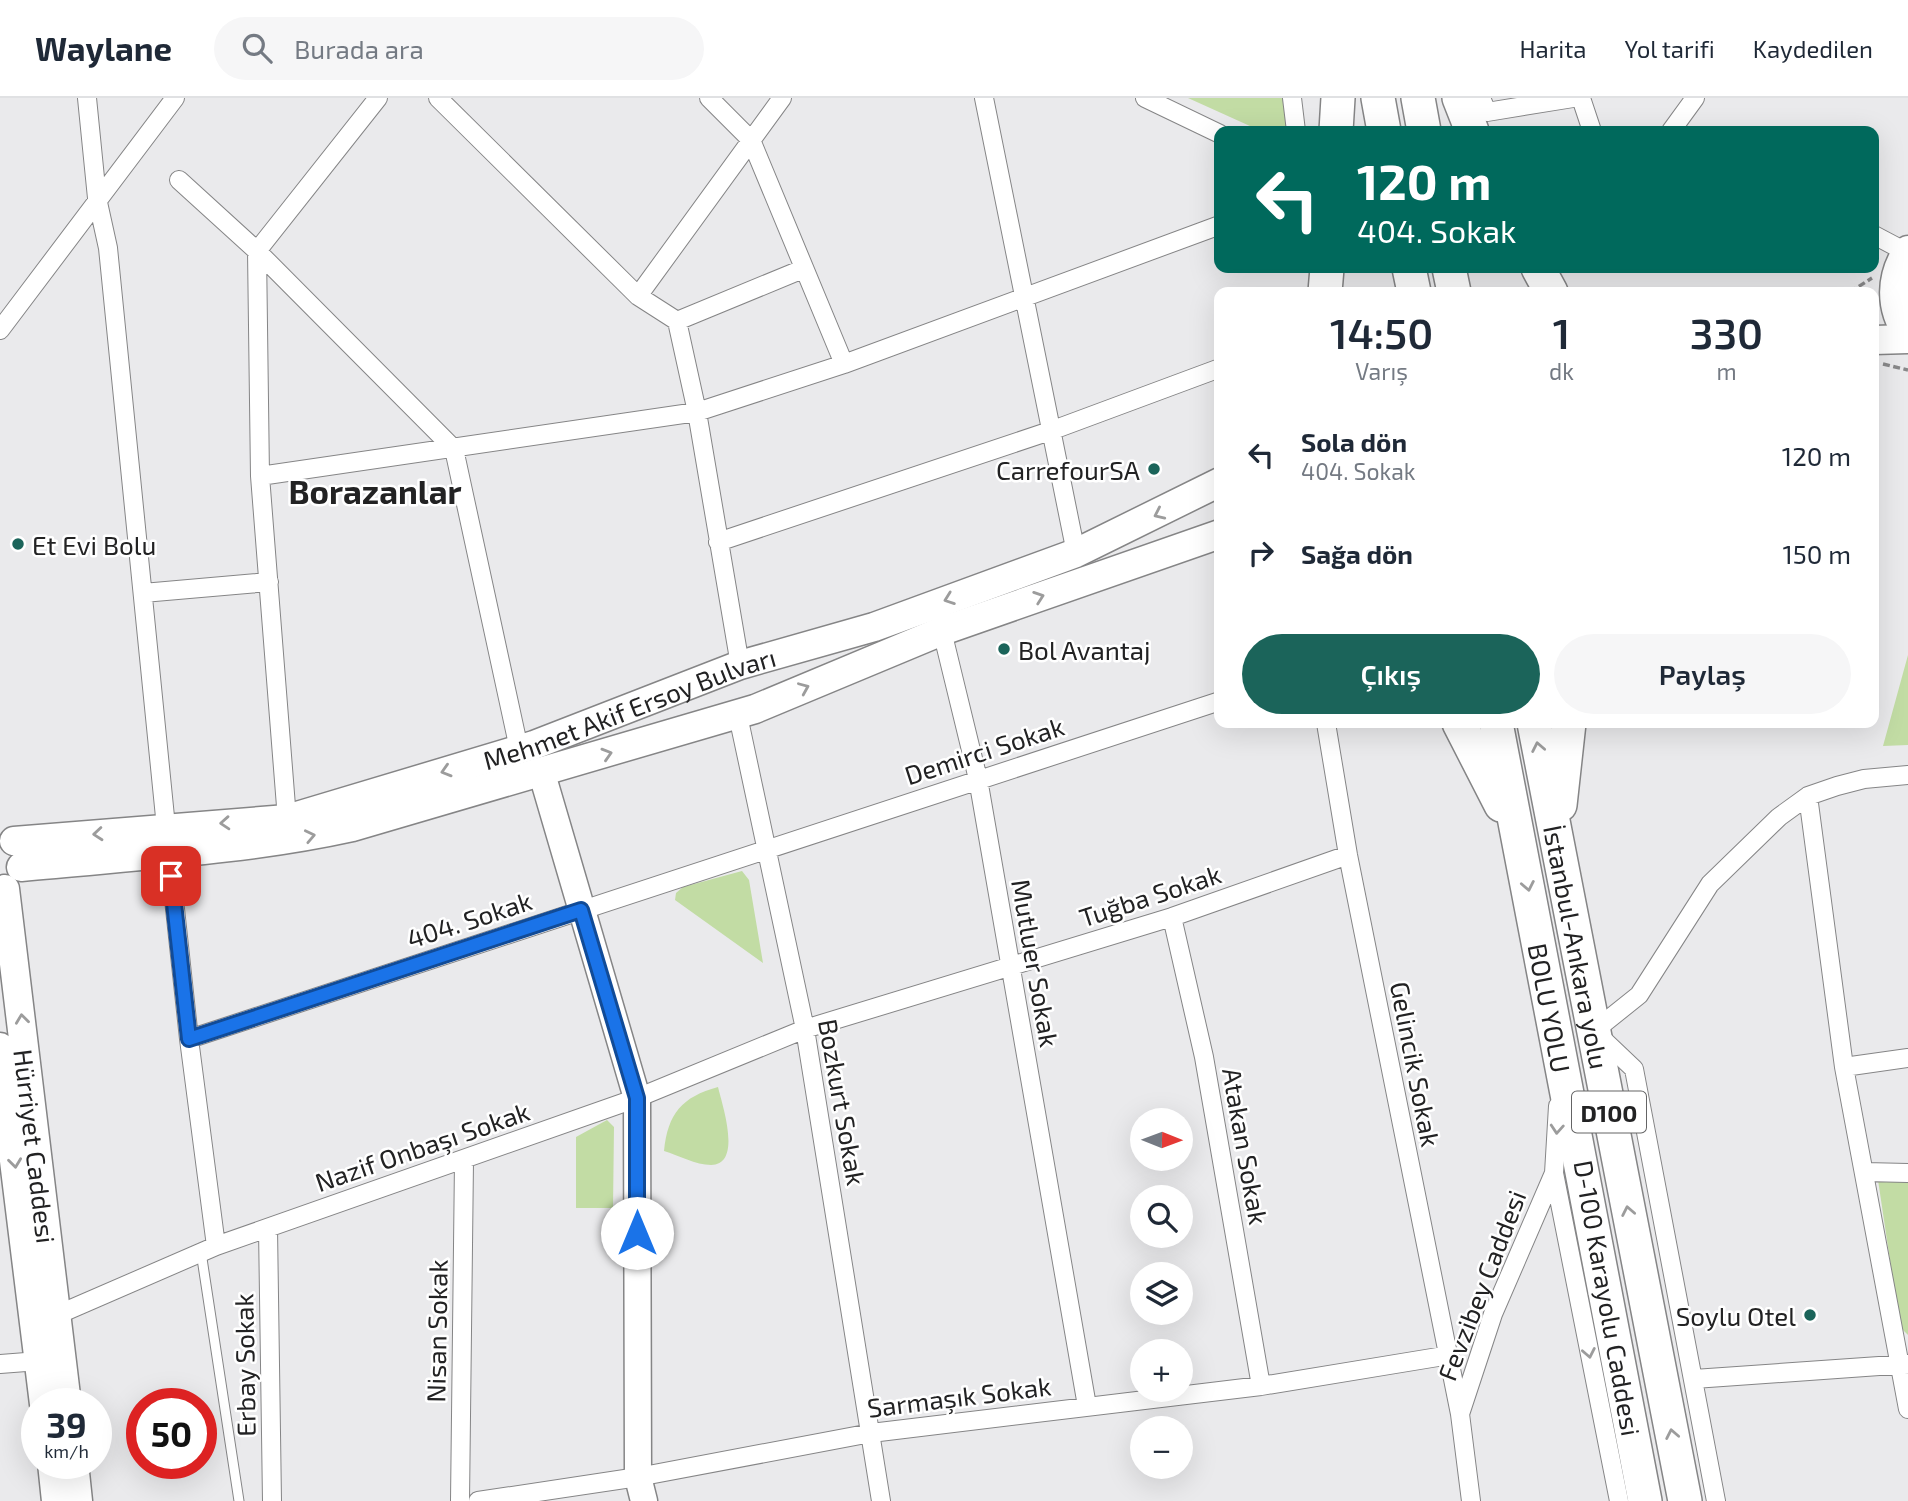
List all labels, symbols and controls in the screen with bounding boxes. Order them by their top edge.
search box [214,17,704,80]
text: Waylane [35,28,172,68]
icon: search [238,29,276,67]
text: Burada ara [294,33,424,64]
text: Harita [1519,34,1587,63]
text: Yol tarifi [1625,34,1715,63]
text: Kaydedilen [1753,34,1873,63]
text: 120 m [1357,151,1491,210]
icon: left [1242,154,1333,245]
text: 404. Sokak [1357,211,1516,249]
text: 14:50 [1330,307,1433,357]
text: 1 [1553,307,1570,357]
text: 330 [1690,307,1763,357]
text: Varış [1355,357,1408,385]
text: dk [1549,357,1574,385]
text: m [1716,357,1737,385]
text: Sola dön [1301,426,1407,457]
icon: left [1242,436,1280,474]
text: 120 m [1782,440,1851,471]
place label: CarrefourSA [996,454,1140,485]
text: 404. Sokak [1301,457,1416,485]
marker: CarrefourSA [1146,461,1162,477]
district label: Borazanlar [288,471,462,511]
one-way arrow [1154,506,1166,520]
place label: Et Evi Bolu [32,529,156,560]
icon: right [1242,534,1280,572]
marker: Et Evi Bolu [10,536,26,552]
text: Sağa dön [1301,538,1413,569]
text: 150 m [1782,538,1851,569]
one-way arrow [943,591,955,605]
one-way arrow [1032,591,1044,605]
place label: Bol Avantaj [1018,634,1151,665]
button: Çıkış [1242,634,1540,714]
button: Paylaş [1554,634,1851,714]
street label: Mehmet Akif Ersoy Bulvarı [479,640,779,775]
marker: Bol Avantaj [996,641,1012,657]
one-way arrow [797,683,809,697]
street label: Demirci Sokak [900,710,1068,790]
one-way arrow [1532,741,1547,753]
one-way arrow [601,748,613,763]
one-way arrow [440,763,452,778]
one-way arrow [220,816,231,831]
street label: İstanbul-Ankara yolu [1539,822,1616,1071]
one-way arrow [92,826,104,841]
one-way arrow [304,830,316,845]
pin [141,846,201,906]
icon: arrive [152,857,190,895]
street label: Tuğba Sokak [1075,858,1225,932]
street label: Mutluer Sokak [1006,877,1066,1049]
one-way arrow [1520,880,1535,892]
street label: 404. Sokak [403,884,535,954]
street label: BOLU YOLU [1523,941,1578,1075]
street label: Gelincik Sokak [1385,979,1447,1149]
one-way arrow [14,1014,29,1025]
street label: Bozkurt Sokak [813,1016,873,1188]
street label: Hürriyet Caddesi [9,1047,63,1245]
street label: Atakan Sokak [1217,1065,1275,1227]
road number: D100 [1572,1092,1646,1132]
street label: Nazif Onbaşı Sokak [311,1095,534,1199]
north arrow [1130,1108,1194,1171]
map controls [1130,1108,1193,1479]
one-way arrow [1550,1124,1565,1135]
one-way arrow [7,1158,22,1169]
street label: D-100 Karayolu Caddesi [1568,1158,1648,1438]
button: search [1130,1185,1193,1248]
street label: Fevzibey Caddesi [1430,1186,1532,1384]
position arrow [600,1196,674,1270]
one-way arrow [1622,1205,1637,1217]
street label: Nisan Sokak [419,1259,453,1403]
button: layers [1130,1262,1193,1325]
street label: Erbay Sokak [227,1293,261,1437]
place label: Soylu Otel [1676,1300,1796,1331]
marker: Soylu Otel [1802,1307,1818,1323]
button: + [1130,1339,1193,1402]
one-way arrow [1581,1347,1596,1359]
street label: Sarmaşık Sokak [865,1369,1053,1425]
speed limit sign: 50 [126,1388,217,1479]
text: 39 [46,1403,87,1445]
button: − [1130,1416,1193,1479]
one-way arrow [1665,1428,1680,1440]
text: km/h [44,1440,89,1462]

